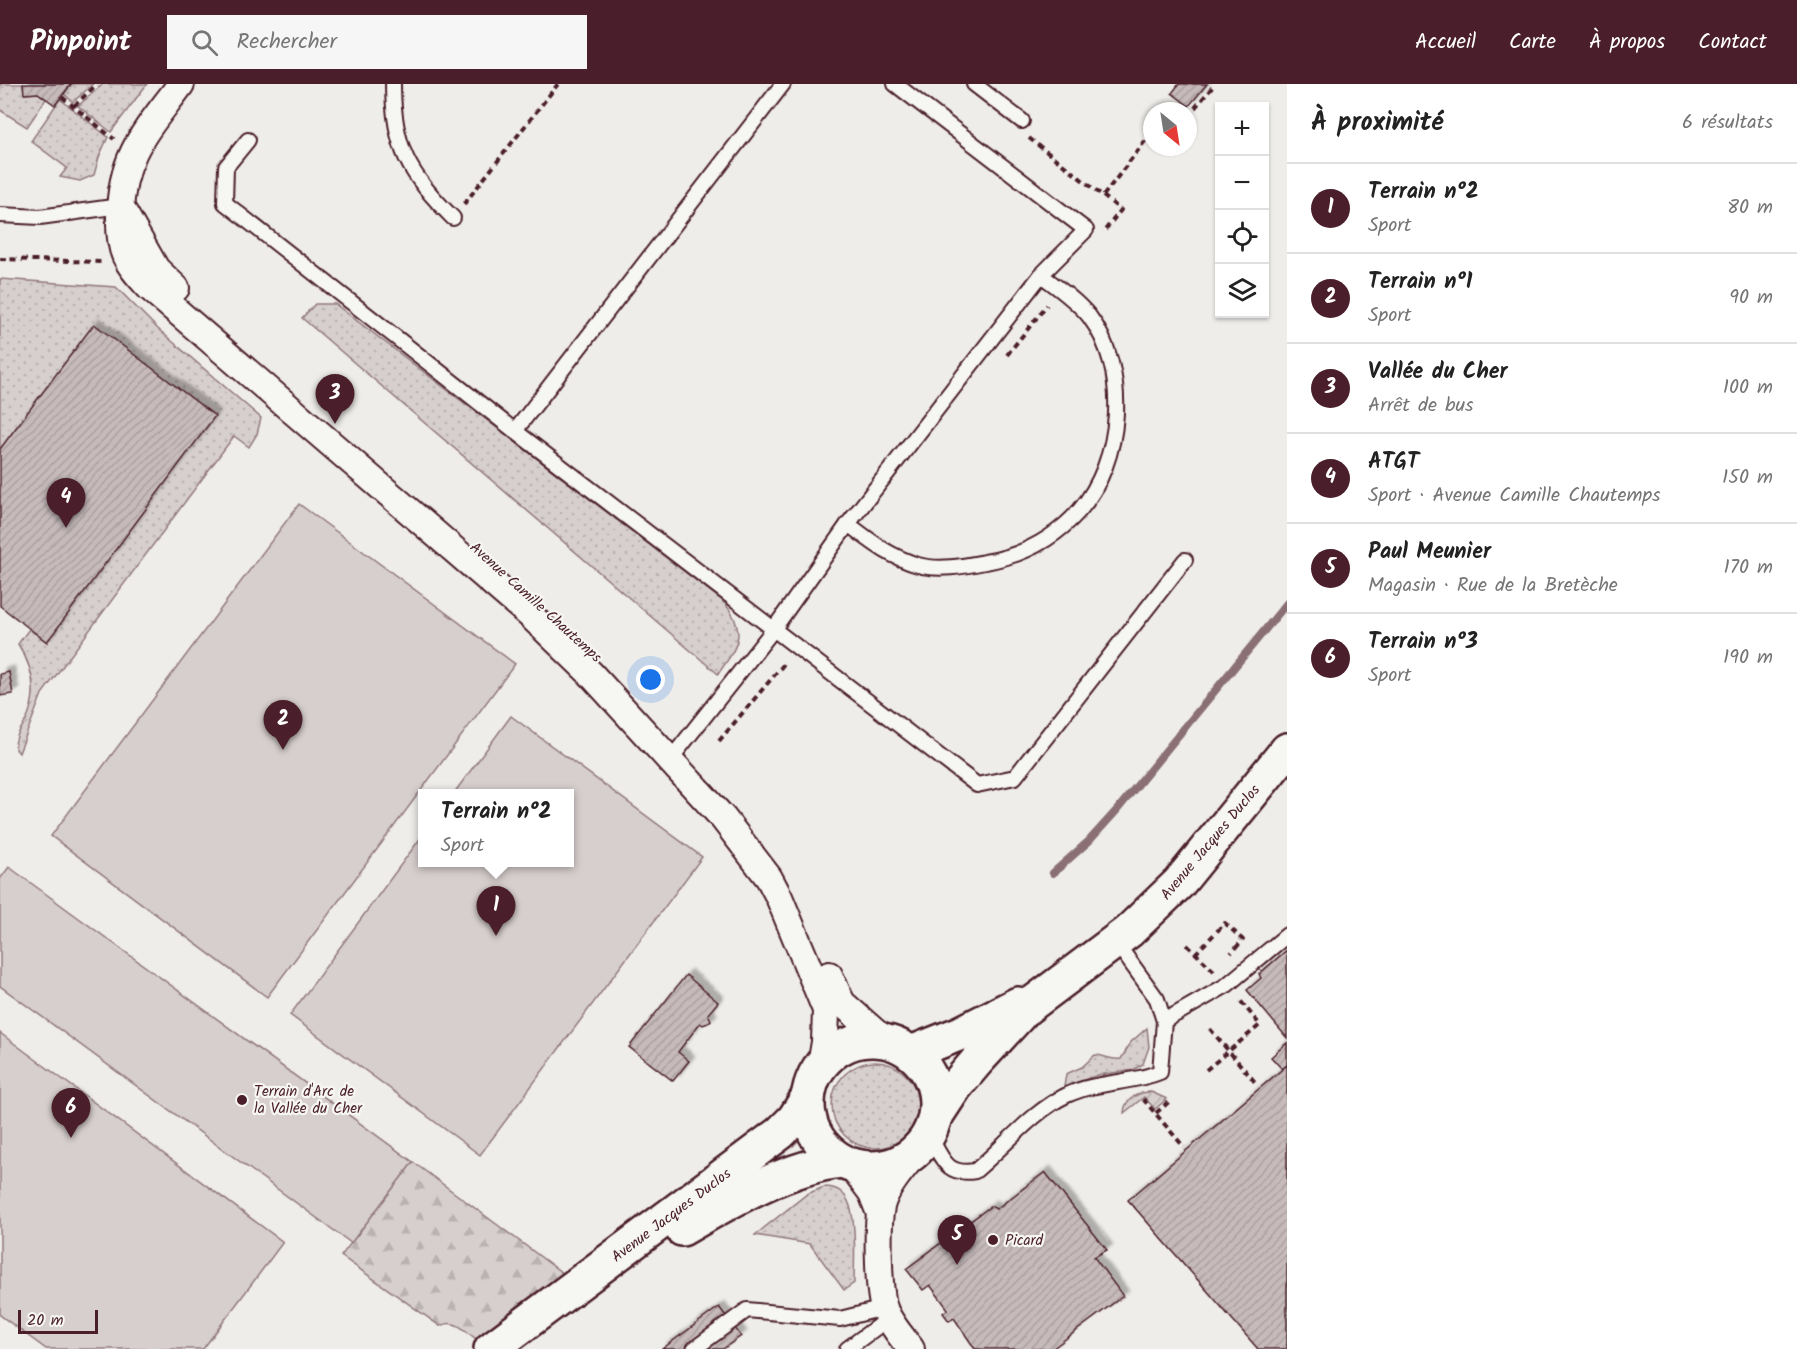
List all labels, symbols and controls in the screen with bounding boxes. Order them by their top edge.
search box [167,15,587,69]
text: Pinpoint [30,20,131,65]
text: Rechercher [236,25,337,60]
icon: search [188,26,221,59]
text: Accueil [1415,26,1476,59]
text: Carte [1509,26,1556,59]
text: À propos [1589,26,1665,59]
text: Contact [1698,26,1767,59]
north arrow [1143,102,1197,156]
map controls [1215,102,1269,318]
button: + [1215,102,1269,156]
text: À proximité [1311,102,1443,144]
text: 6 résultats [1682,107,1773,139]
button: − [1215,156,1269,210]
text: Terrain n°2 [1368,175,1479,210]
text: 1 [1327,192,1334,224]
text: 80 m [1727,192,1773,224]
button: locate [1215,210,1269,264]
text: Sport [1368,210,1412,242]
button: layers [1215,264,1269,318]
text: Terrain n°1 [1368,265,1472,300]
text: 2 [1325,282,1336,314]
text: 90 m [1729,282,1773,314]
text: Sport [1368,300,1412,332]
text: Vallée du Cher [1368,355,1508,390]
text: 3 [1325,372,1336,404]
text: 100 m [1723,372,1773,404]
pin: 3 [316,374,354,424]
text: Arrêt de bus [1368,390,1474,422]
text: ATGT [1368,445,1419,480]
text: 4 [1325,462,1336,494]
text: 150 m [1722,462,1773,494]
pin: 4 [46,478,86,528]
text: Sport · Avenue Camille Chautemps [1368,480,1661,512]
text: Paul Meunier [1368,535,1491,570]
street label: Avenue Camille Chautemps [464,537,607,669]
text: 5 [1325,552,1336,584]
text: 170 m [1724,552,1773,584]
text: Magasin · Rue de la Bretèche [1368,570,1618,602]
text: Terrain n°3 [1368,625,1478,660]
text: 6 [1325,642,1336,674]
text: 190 m [1723,642,1773,674]
text: Sport [1368,660,1412,692]
your location [636,665,665,694]
pin: 2 [264,700,302,750]
street label: Avenue Jacques Duclos [1155,779,1267,906]
popup [418,789,574,867]
text: Terrain n°2 [441,795,551,830]
text: Sport [441,830,484,862]
pin: 1 [476,886,516,936]
place label: Terrain d'Arc de la Vallée du Cher [254,1080,363,1121]
pin: 6 [52,1088,90,1138]
marker: Terrain d'Arc de la Vallée du Cher [235,1093,249,1107]
street label: Avenue Jacques Duclos [607,1162,737,1269]
pin: 5 [938,1216,976,1265]
place label: Picard [1005,1229,1043,1253]
marker: Picard [986,1233,1000,1247]
scale bar [18,1307,98,1334]
text: 20 m [27,1308,63,1333]

